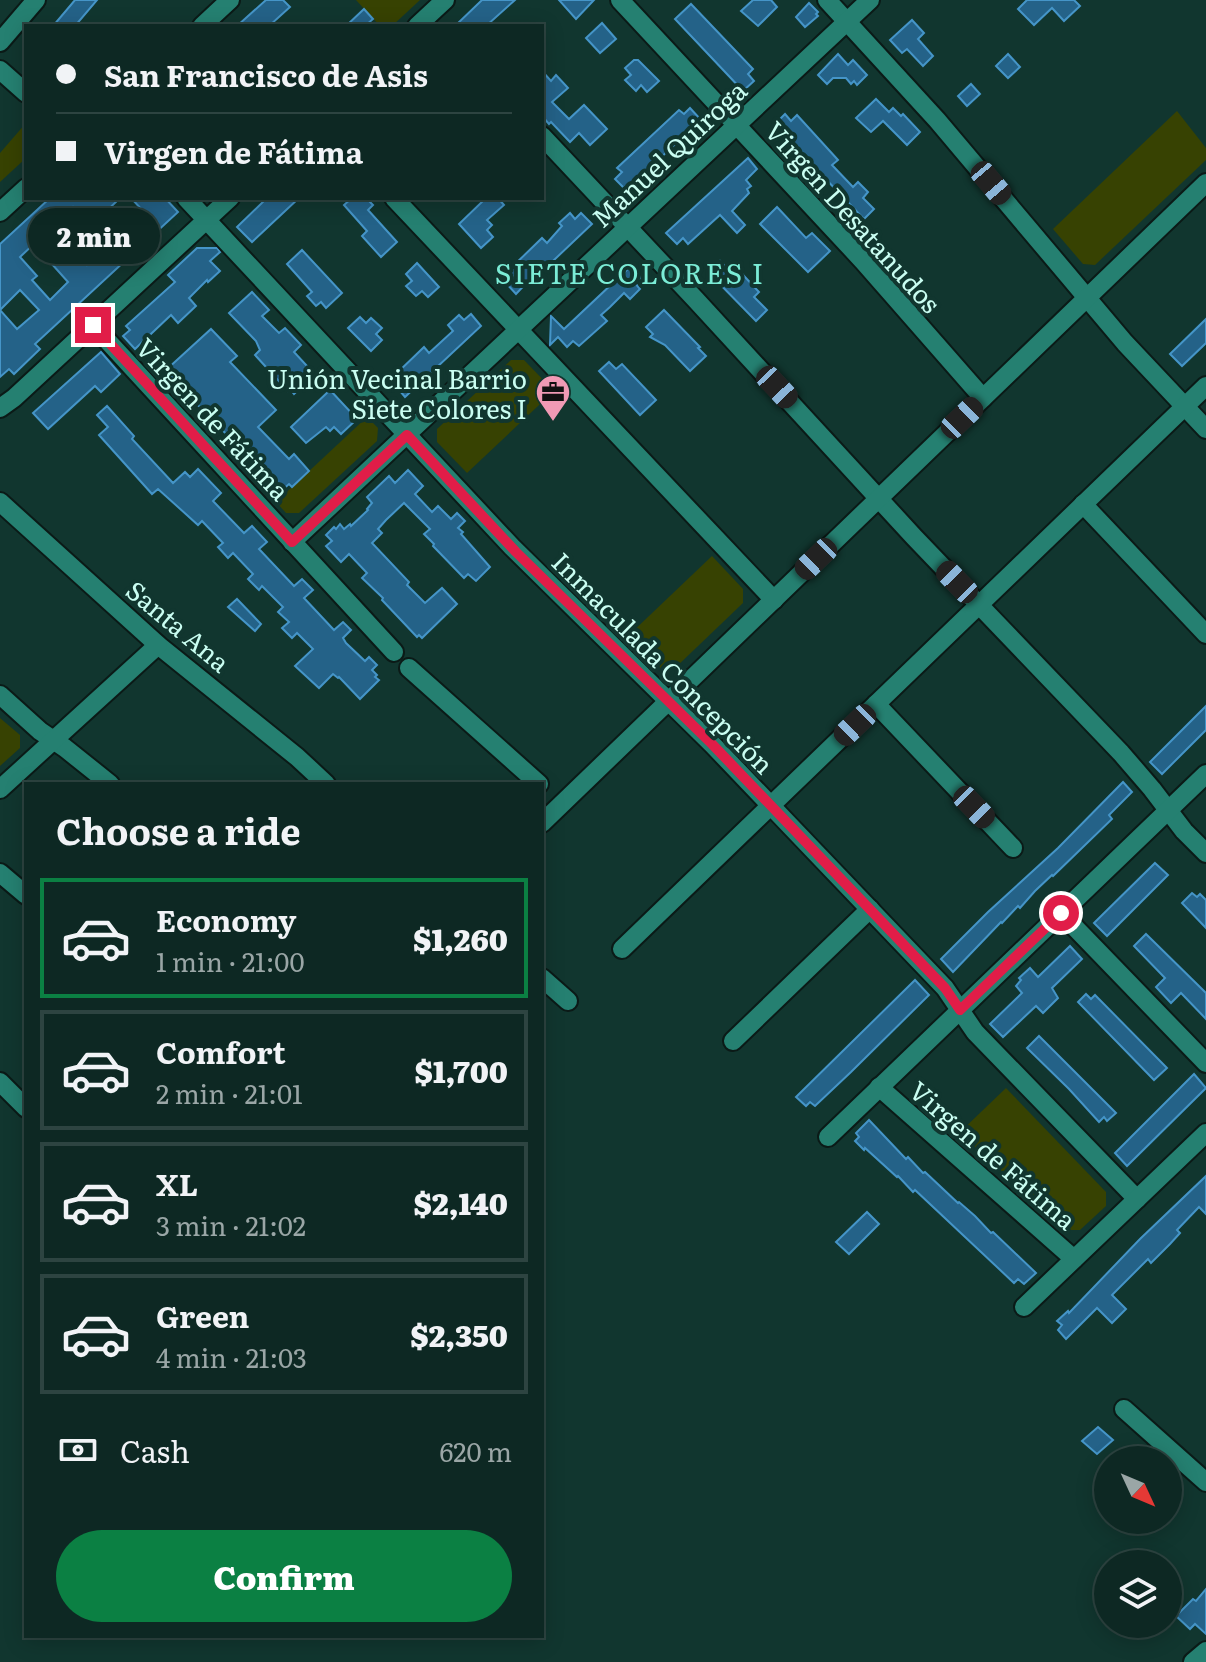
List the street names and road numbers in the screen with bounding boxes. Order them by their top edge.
street label: Manuel Quiroga [582,71,754,235]
street label: Virgen Desatanudos [757,111,951,321]
street label: Virgen de Fátima [128,328,300,508]
street label: Inmaculada Concepción [544,542,784,782]
street label: Santa Ana [119,570,239,680]
street label: Virgen de Fátima [902,1070,1086,1238]

